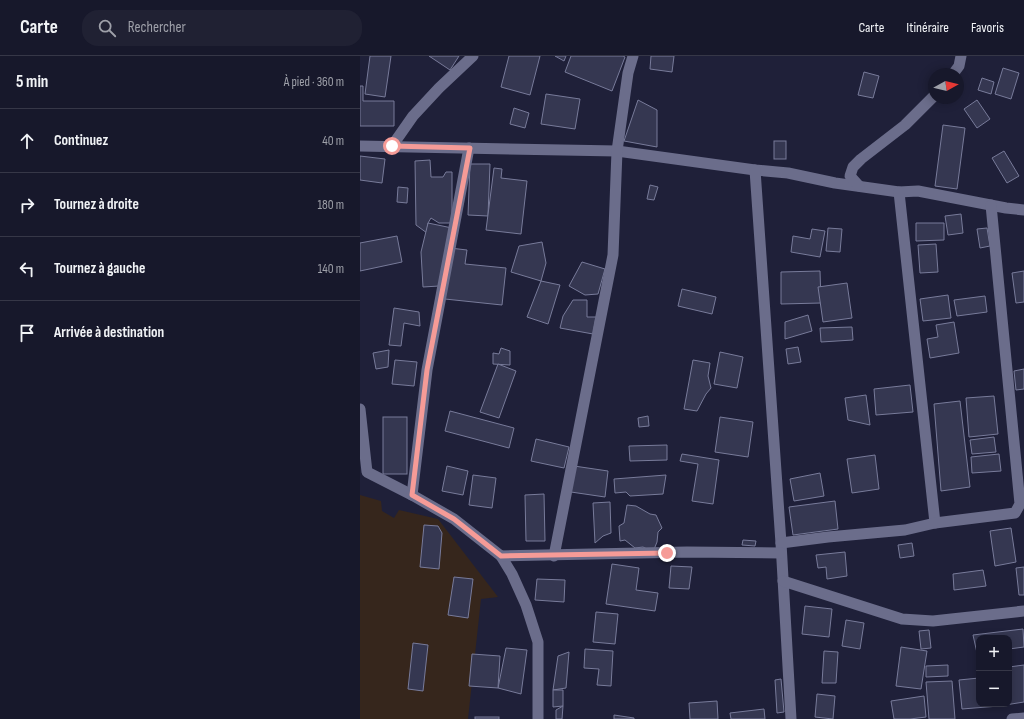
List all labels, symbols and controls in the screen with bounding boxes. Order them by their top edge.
search box [82,10,362,46]
text: Carte [20,16,58,39]
icon: search [96,17,118,39]
text: Rechercher [128,18,186,37]
text: Carte [858,19,884,36]
text: Itinéraire [906,19,949,36]
text: Favoris [971,19,1004,36]
north arrow [928,68,964,104]
text: 5 min [16,72,48,92]
text: À pied · 360 m [284,74,344,90]
icon: ahead [16,130,38,152]
text: Continuez [54,131,108,150]
text: 40 m [322,133,344,149]
route start [383,137,401,155]
icon: right [16,194,38,216]
text: Tournez à droite [54,195,139,214]
text: 180 m [318,197,344,213]
icon: left [16,258,38,280]
text: Tournez à gauche [54,259,145,278]
text: 140 m [318,261,344,277]
icon: arrive [16,322,38,344]
text: Arrivée à destination [54,323,164,342]
route end [658,544,676,562]
map controls [976,635,1012,707]
button: + [976,635,1012,671]
button: − [976,671,1012,707]

